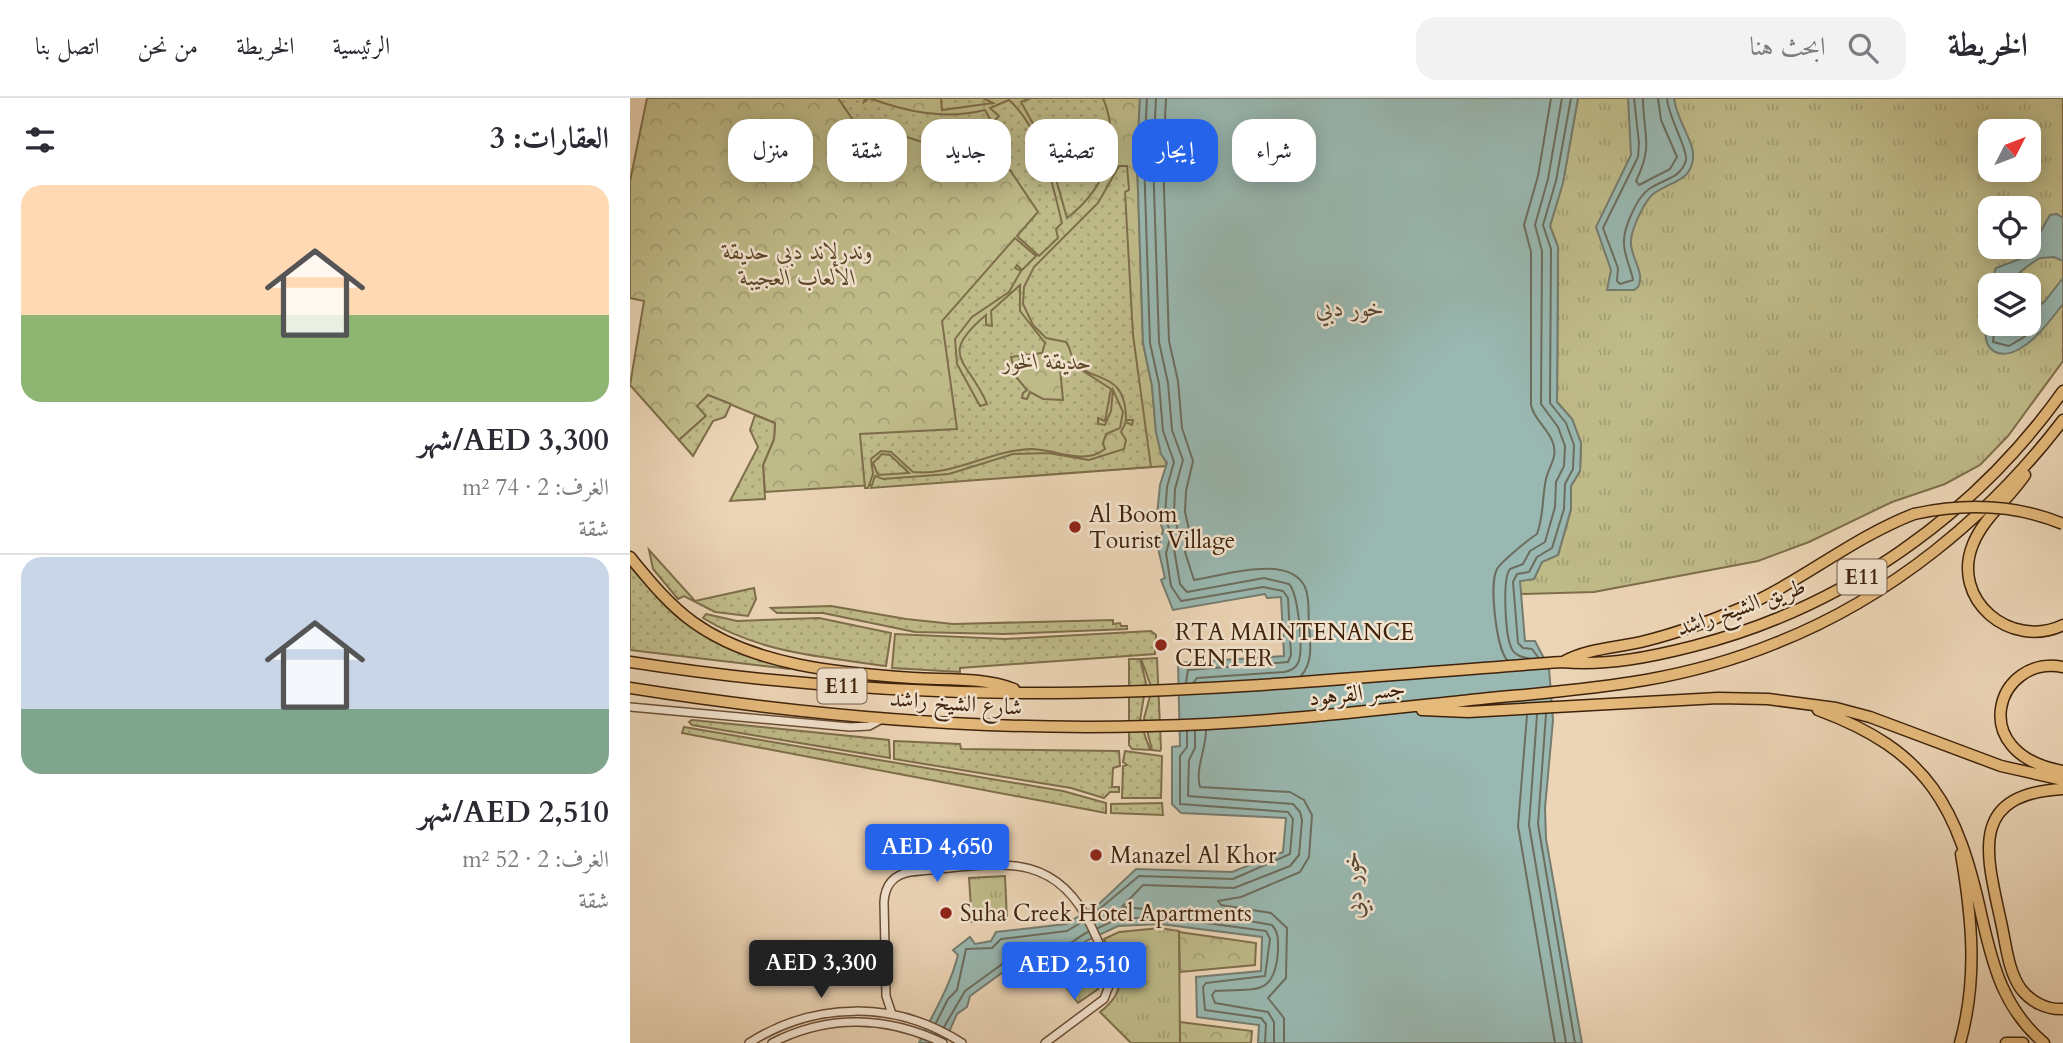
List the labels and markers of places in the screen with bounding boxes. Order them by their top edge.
place label: Al Boom Tourist Village [1089,499,1235,556]
marker: Al Boom Tourist Village [1067,519,1083,535]
place label: RTA MAINTENANCE CENTER [1175,617,1414,674]
marker: RTA MAINTENANCE CENTER [1153,637,1169,653]
pin: AED 4,650 [857,824,1017,884]
place label: Manazel Al Khor [1110,840,1277,871]
marker: Manazel Al Khor [1088,847,1104,863]
place label: Suha Creek Hotel Apartments [960,898,1252,929]
marker: Suha Creek Hotel Apartments [938,905,954,921]
pin: AED 3,300 [741,940,901,1000]
pin: AED 2,510 [994,942,1154,1002]

